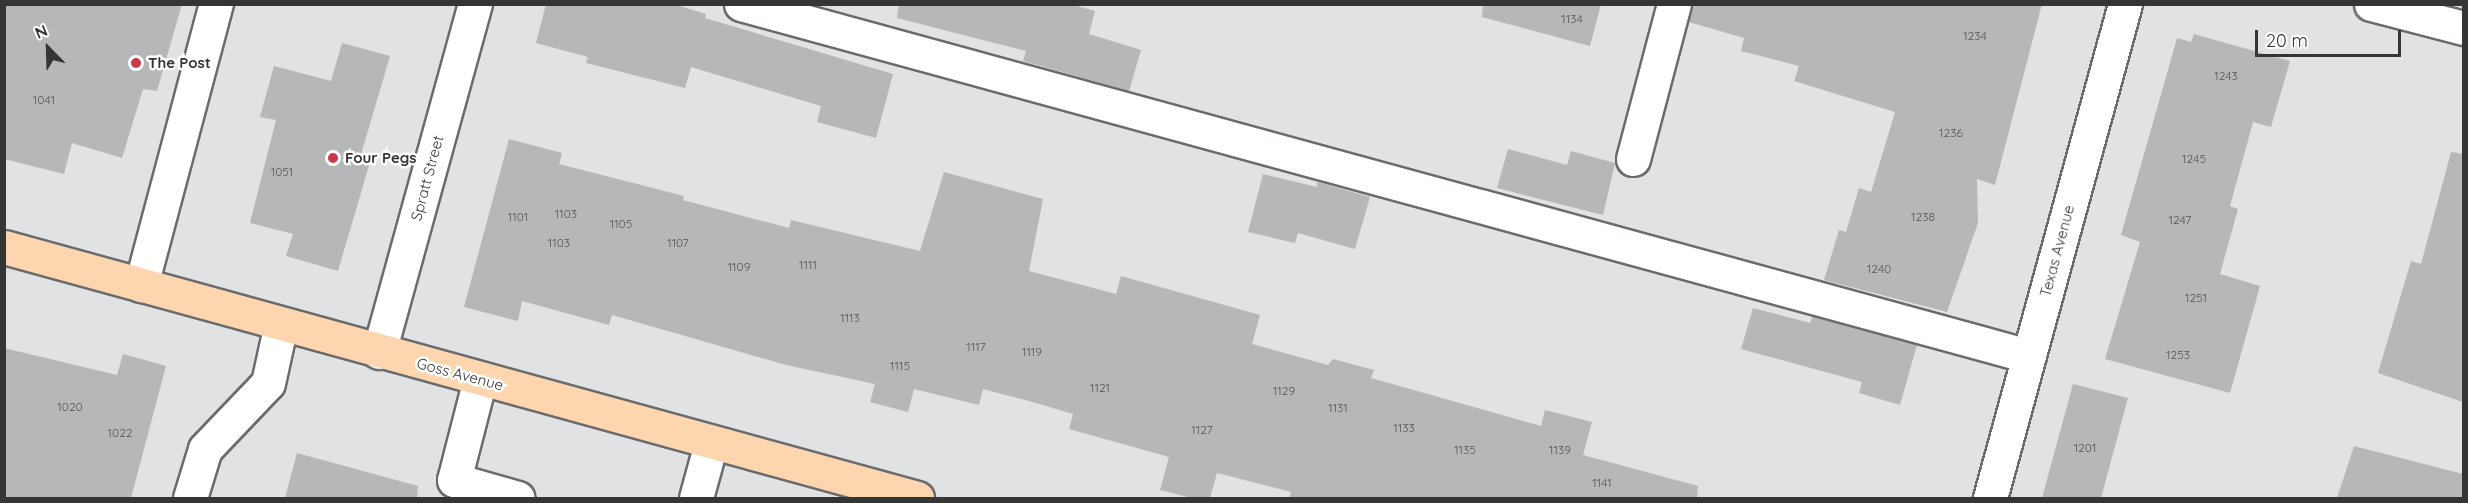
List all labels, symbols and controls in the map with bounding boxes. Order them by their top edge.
house number: 1134 [1561,12,1583,26]
north arrow [18,18,78,78]
scale bar [2258,18,2404,56]
text: N [32,20,50,43]
house number: 1234 [1963,29,1987,43]
text: 20 m [2266,29,2308,52]
place label: The Post [148,54,211,72]
marker: The Post [129,56,143,70]
house number: 1243 [2214,69,2238,83]
house number: 1041 [33,93,55,107]
house number: 1236 [1939,126,1963,140]
street label: Spratt Street [407,133,447,223]
place label: Four Pegs [345,149,416,167]
marker: Four Pegs [326,151,340,165]
house number: 1245 [2182,152,2206,166]
house number: 1051 [271,165,293,179]
street label: Texas Avenue [2036,203,2078,299]
house number: 1103 [555,207,577,221]
house number: 1101 [508,210,528,224]
house number: 1238 [1911,210,1935,224]
house number: 1247 [2168,213,2192,227]
house number: 1105 [610,217,632,231]
house number: 1103 [548,236,570,250]
house number: 1107 [667,236,689,250]
house number: 1111 [799,258,817,272]
house number: 1109 [728,260,750,274]
house number: 1240 [1867,262,1891,276]
house number: 1251 [2185,291,2207,305]
house number: 1113 [840,311,860,325]
house number: 1117 [966,340,986,354]
house number: 1119 [1022,345,1042,359]
house number: 1253 [2166,348,2190,362]
street label: Goss Avenue [415,354,505,394]
house number: 1115 [890,359,910,373]
house number: 1121 [1090,381,1110,395]
house number: 1129 [1273,384,1295,398]
house number: 1020 [57,400,83,414]
house number: 1131 [1328,401,1348,415]
house number: 1133 [1393,421,1415,435]
house number: 1127 [1191,423,1213,437]
house number: 1022 [108,426,132,440]
house number: 1201 [2074,441,2096,455]
house number: 1135 [1454,443,1476,457]
house number: 1139 [1549,443,1571,457]
house number: 1141 [1592,476,1612,490]

